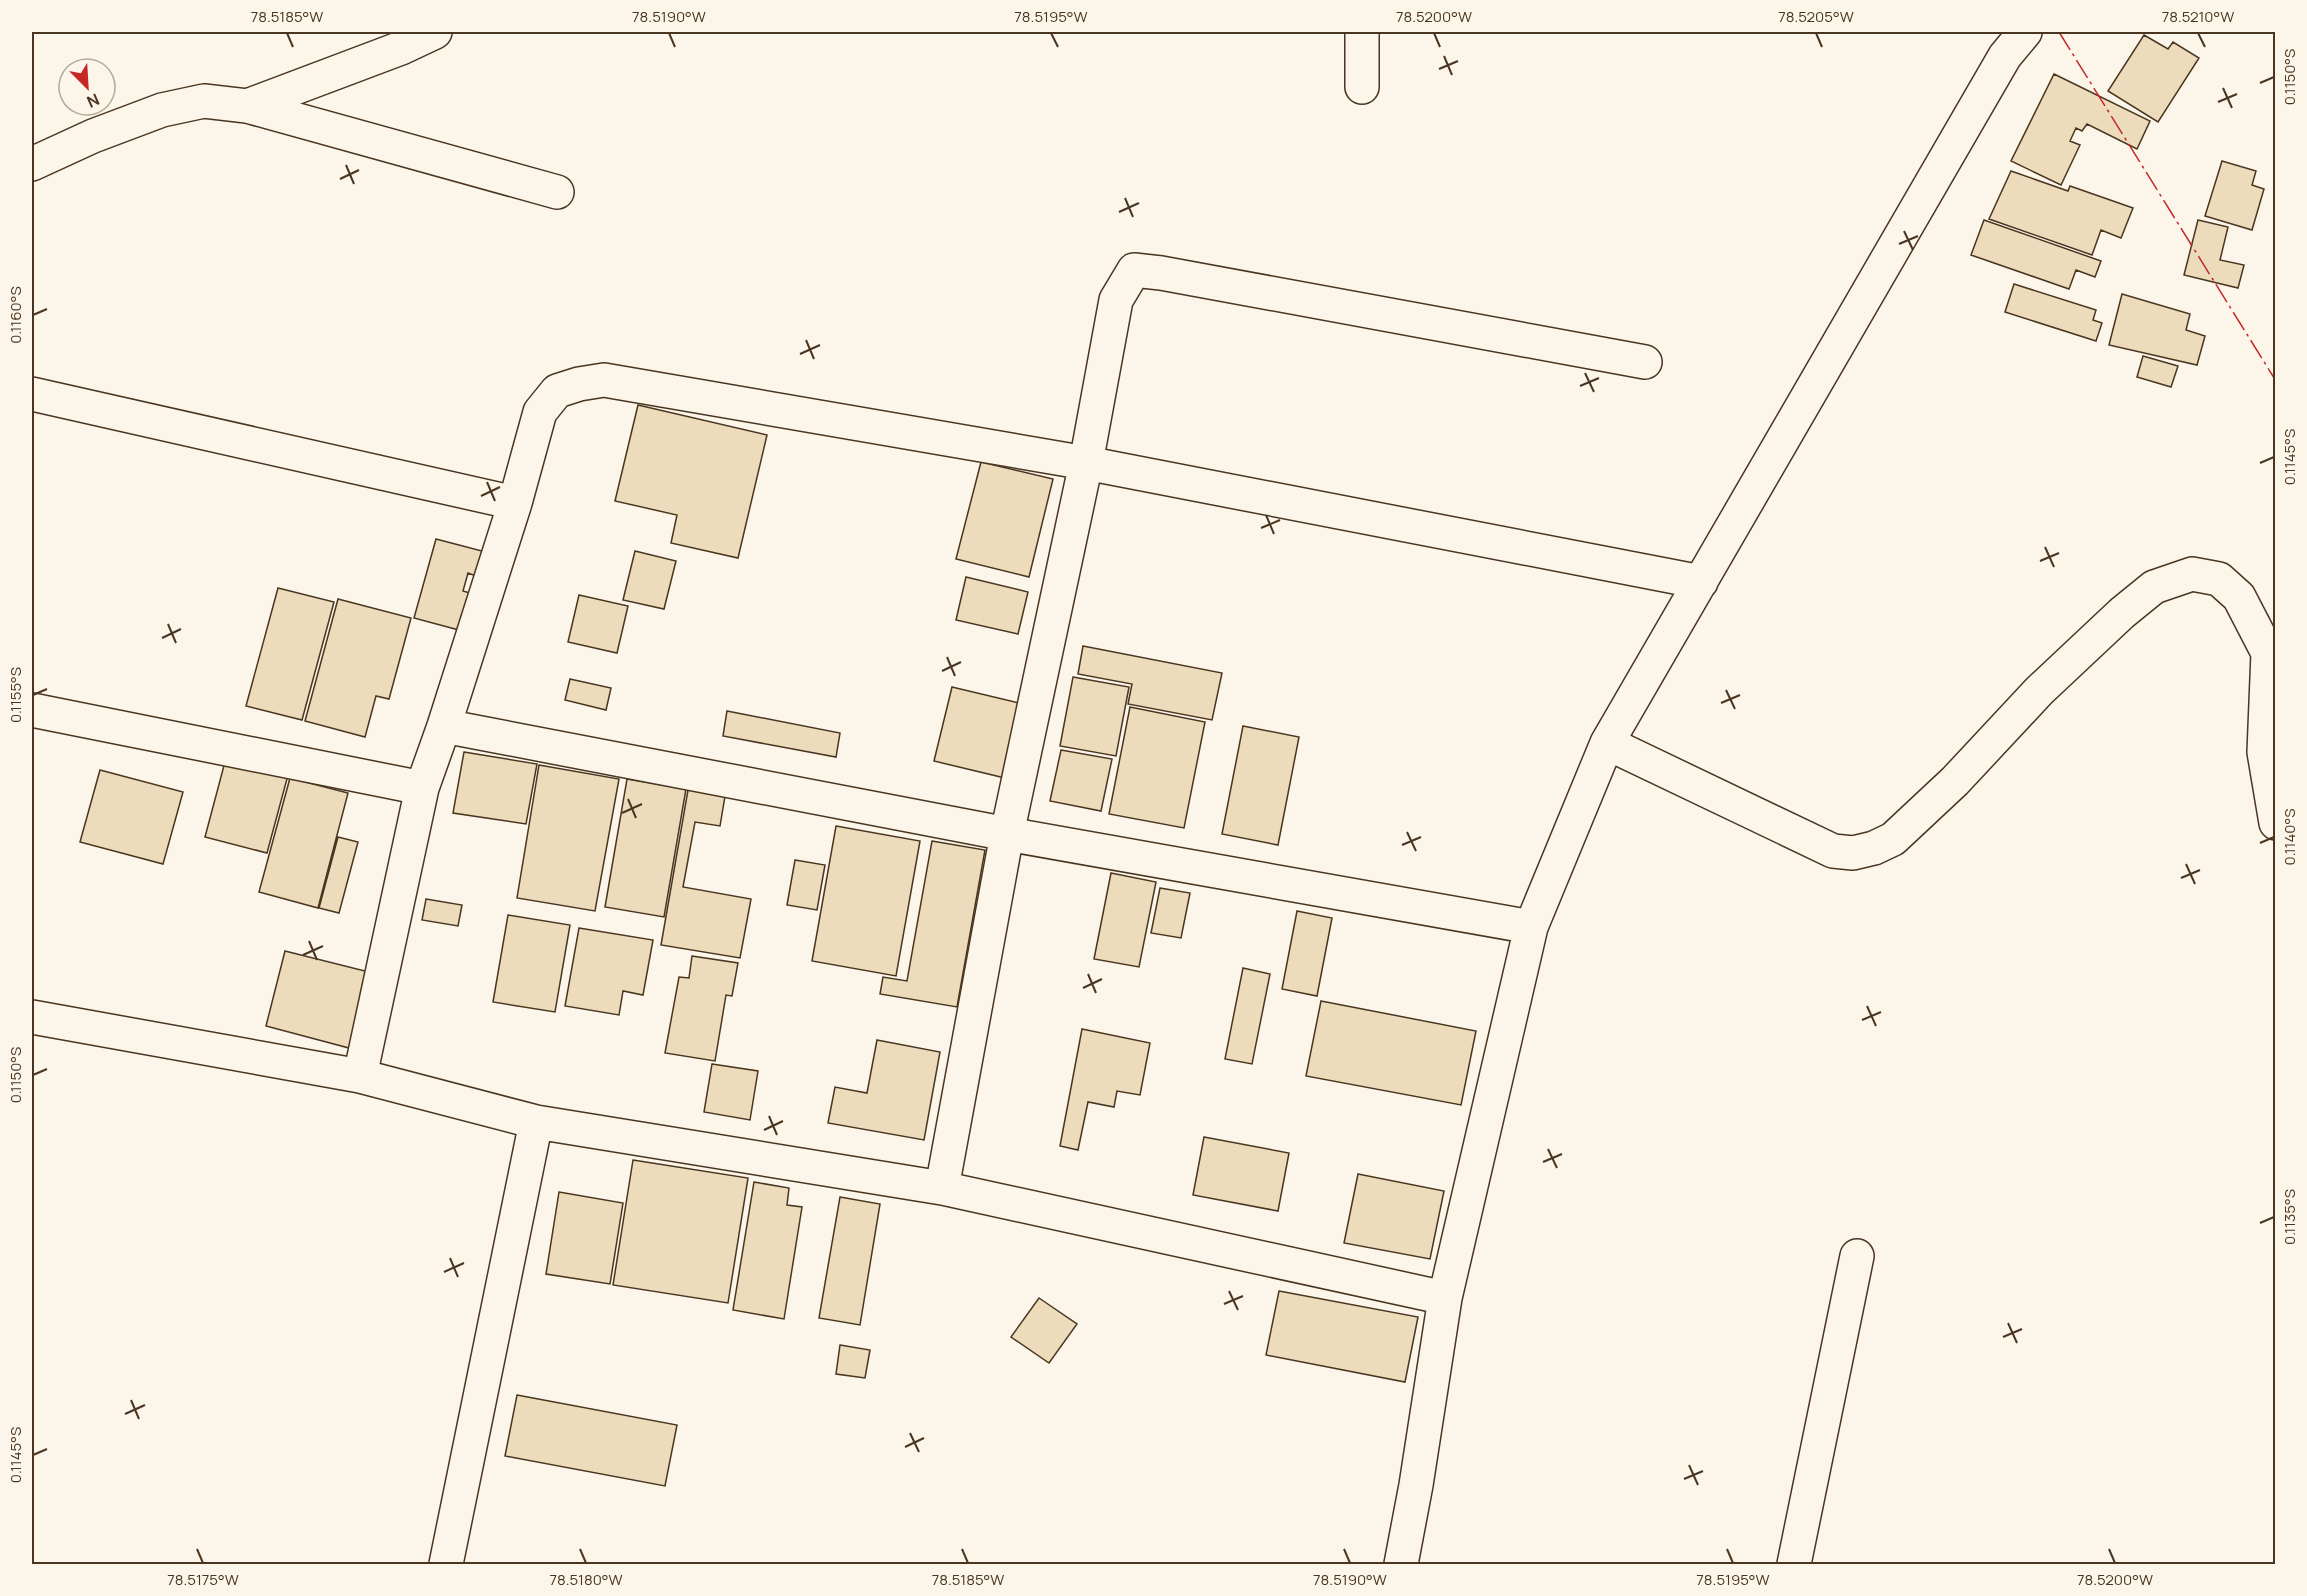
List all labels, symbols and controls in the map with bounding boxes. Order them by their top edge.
text: 78.5185°W [251,6,323,27]
text: 78.5190°W [632,6,706,27]
text: 78.5195°W [1014,6,1088,27]
text: 78.5200°W [1396,6,1472,27]
text: 78.5205°W [1778,6,1854,27]
text: 78.5210°W [2162,6,2234,27]
text: 0.1150°S [2279,49,2300,105]
north arrow [57,57,117,117]
text: N [83,88,103,113]
text: 0.1160°S [5,286,26,344]
text: 0.1145°S [2279,429,2300,485]
text: 0.1155°S [5,667,26,723]
text: 0.1140°S [2279,809,2300,865]
text: 0.1150°S [5,1047,26,1103]
text: 0.1135°S [2279,1189,2300,1245]
text: 0.1145°S [5,1427,26,1483]
text: 78.5175°W [167,1569,239,1590]
text: 78.5180°W [549,1569,623,1590]
text: 78.5185°W [932,1569,1004,1590]
text: 78.5190°W [1313,1569,1387,1590]
text: 78.5195°W [1696,1569,1770,1590]
text: 78.5200°W [2077,1569,2153,1590]

